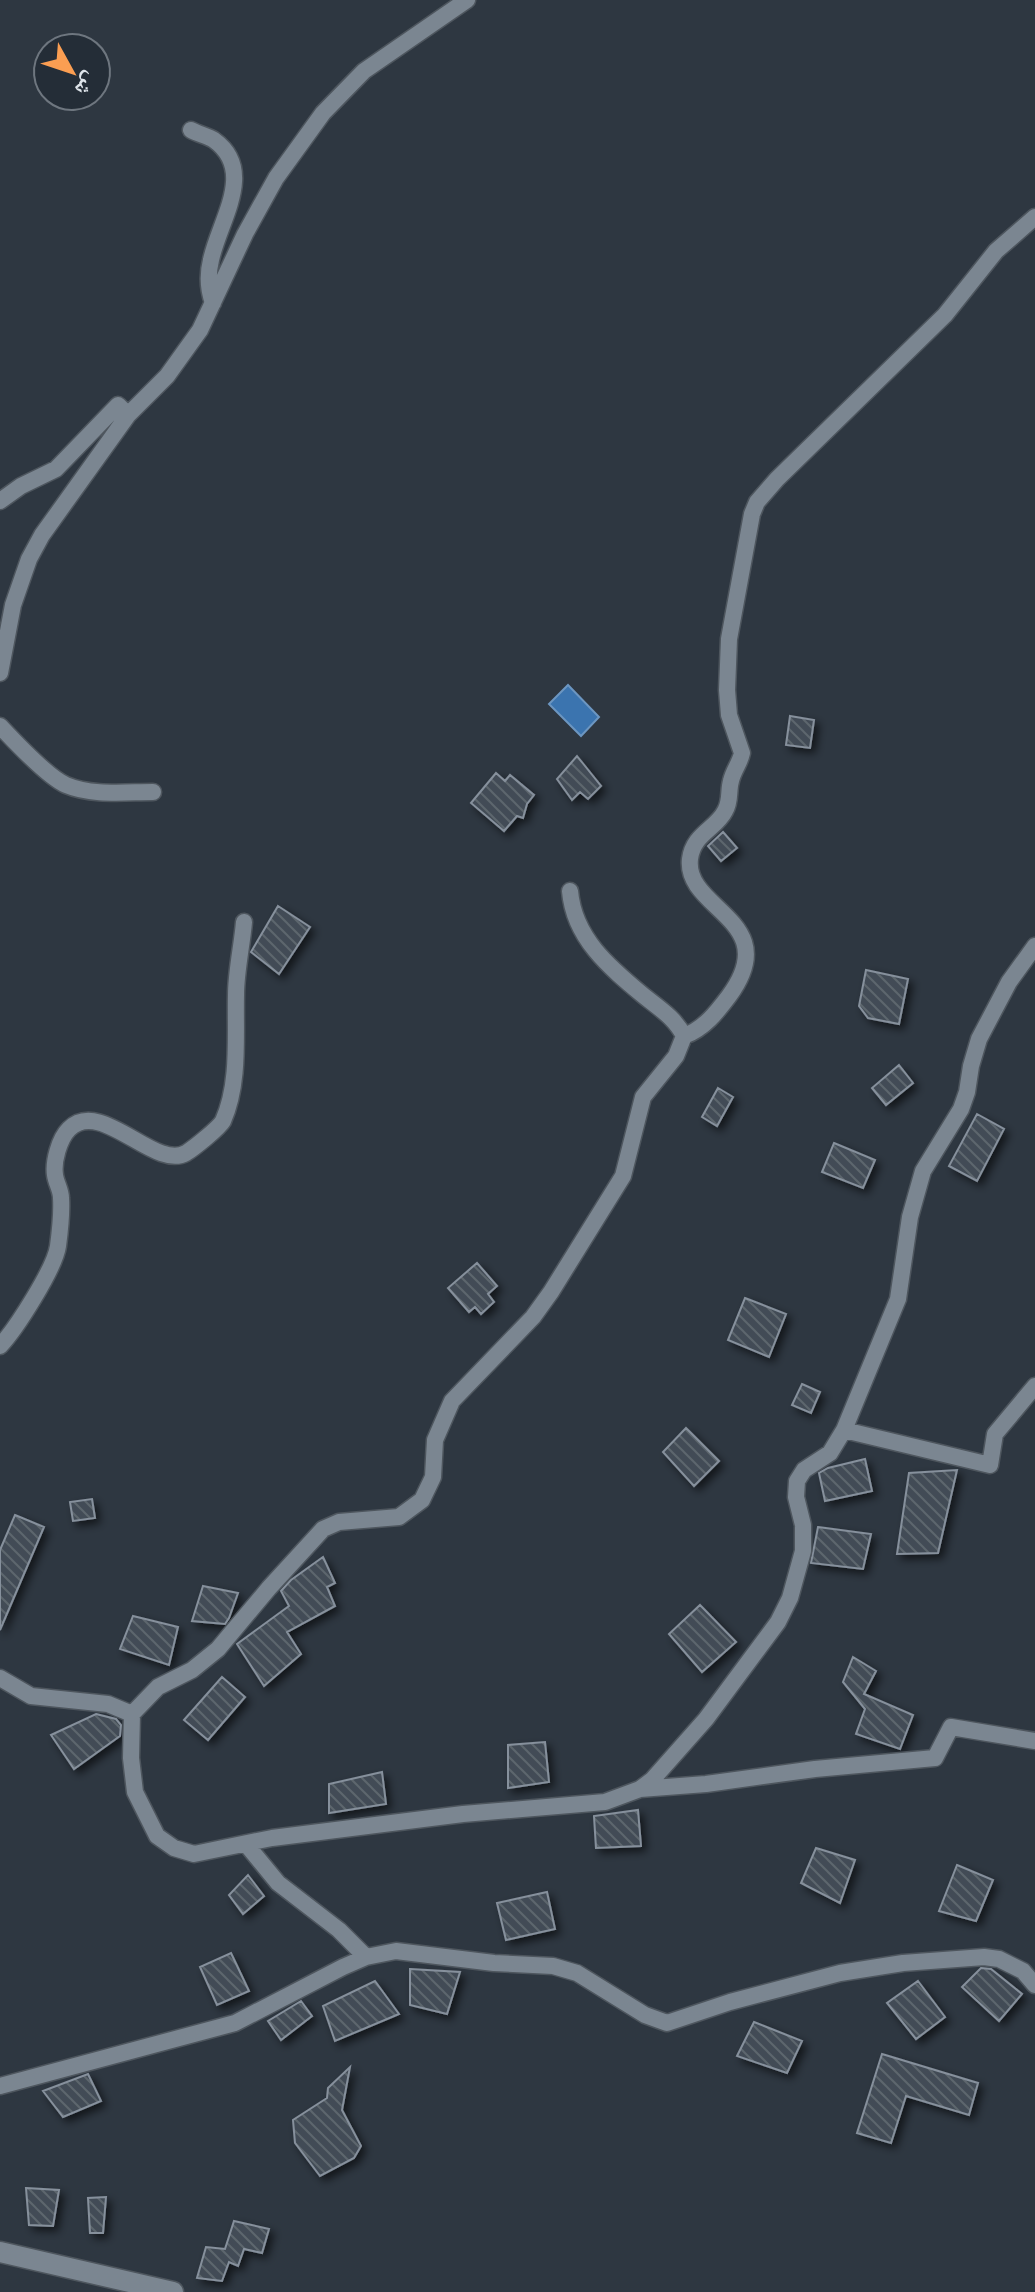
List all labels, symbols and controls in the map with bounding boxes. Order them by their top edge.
north arrow [32,32,112,112]
text: ش [69,67,106,103]

